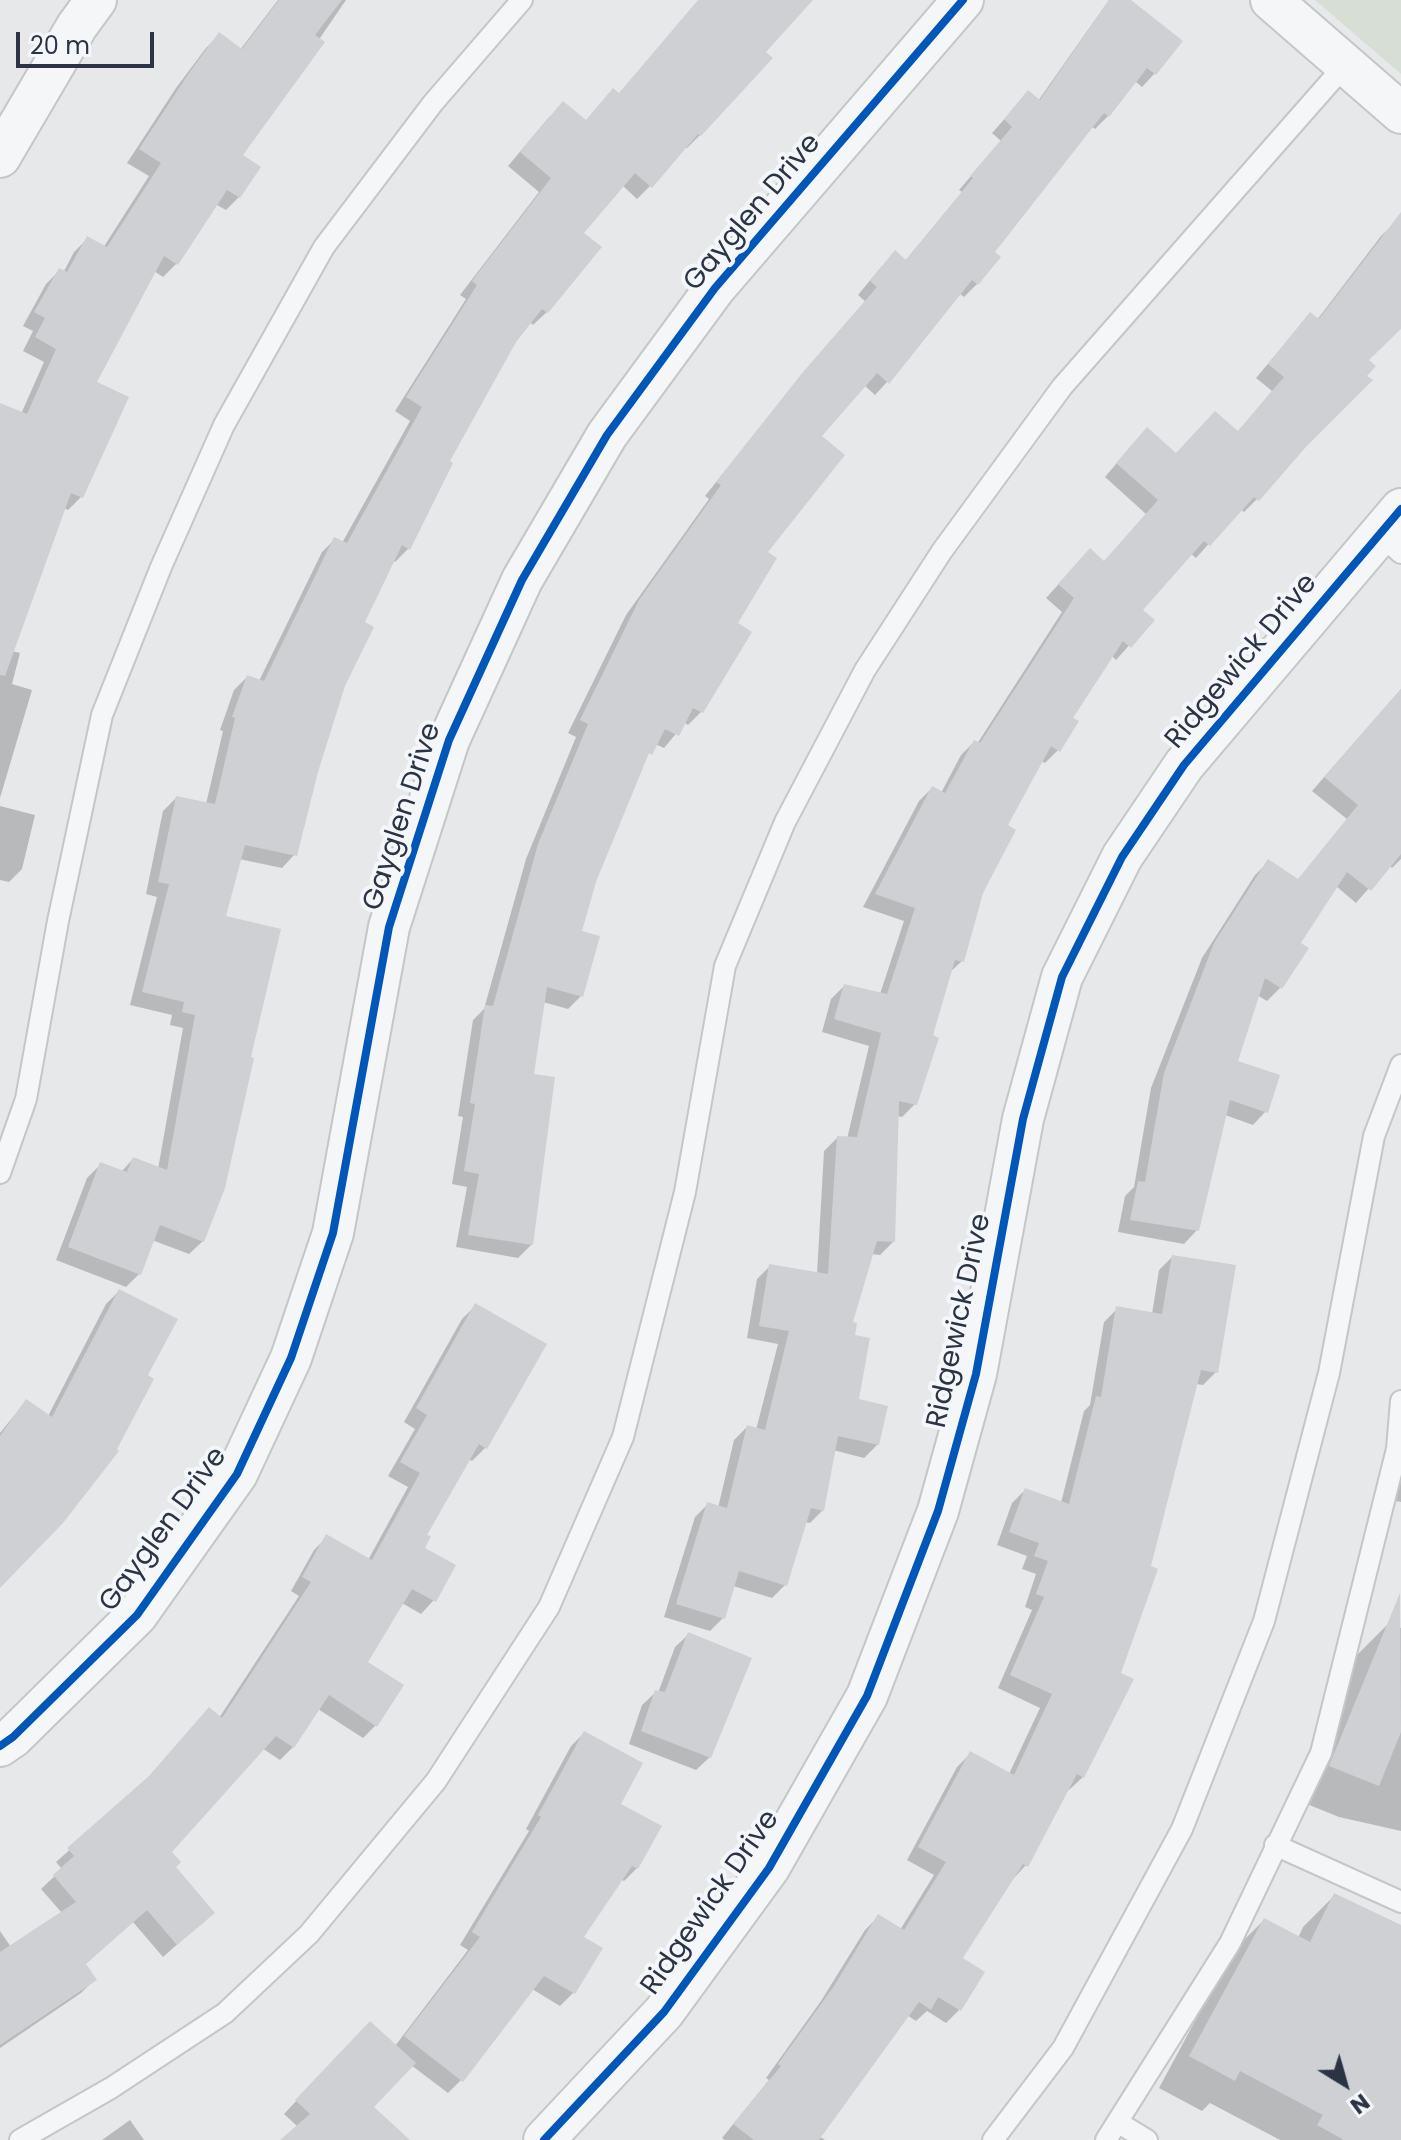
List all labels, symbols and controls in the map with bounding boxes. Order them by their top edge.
scale bar [20,16,158,66]
text: 20 m [30,29,90,62]
street label: Gayglen Drive [677,127,829,299]
street label: Ridgewick Drive [1159,568,1325,756]
street label: Gayglen Drive [357,719,449,915]
street label: Ridgewick Drive [921,1211,999,1431]
street label: Gayglen Drive [93,1441,235,1619]
street label: Ridgewick Drive [635,1804,787,2002]
north arrow [1305,2044,1385,2124]
text: N [1344,2086,1376,2121]

